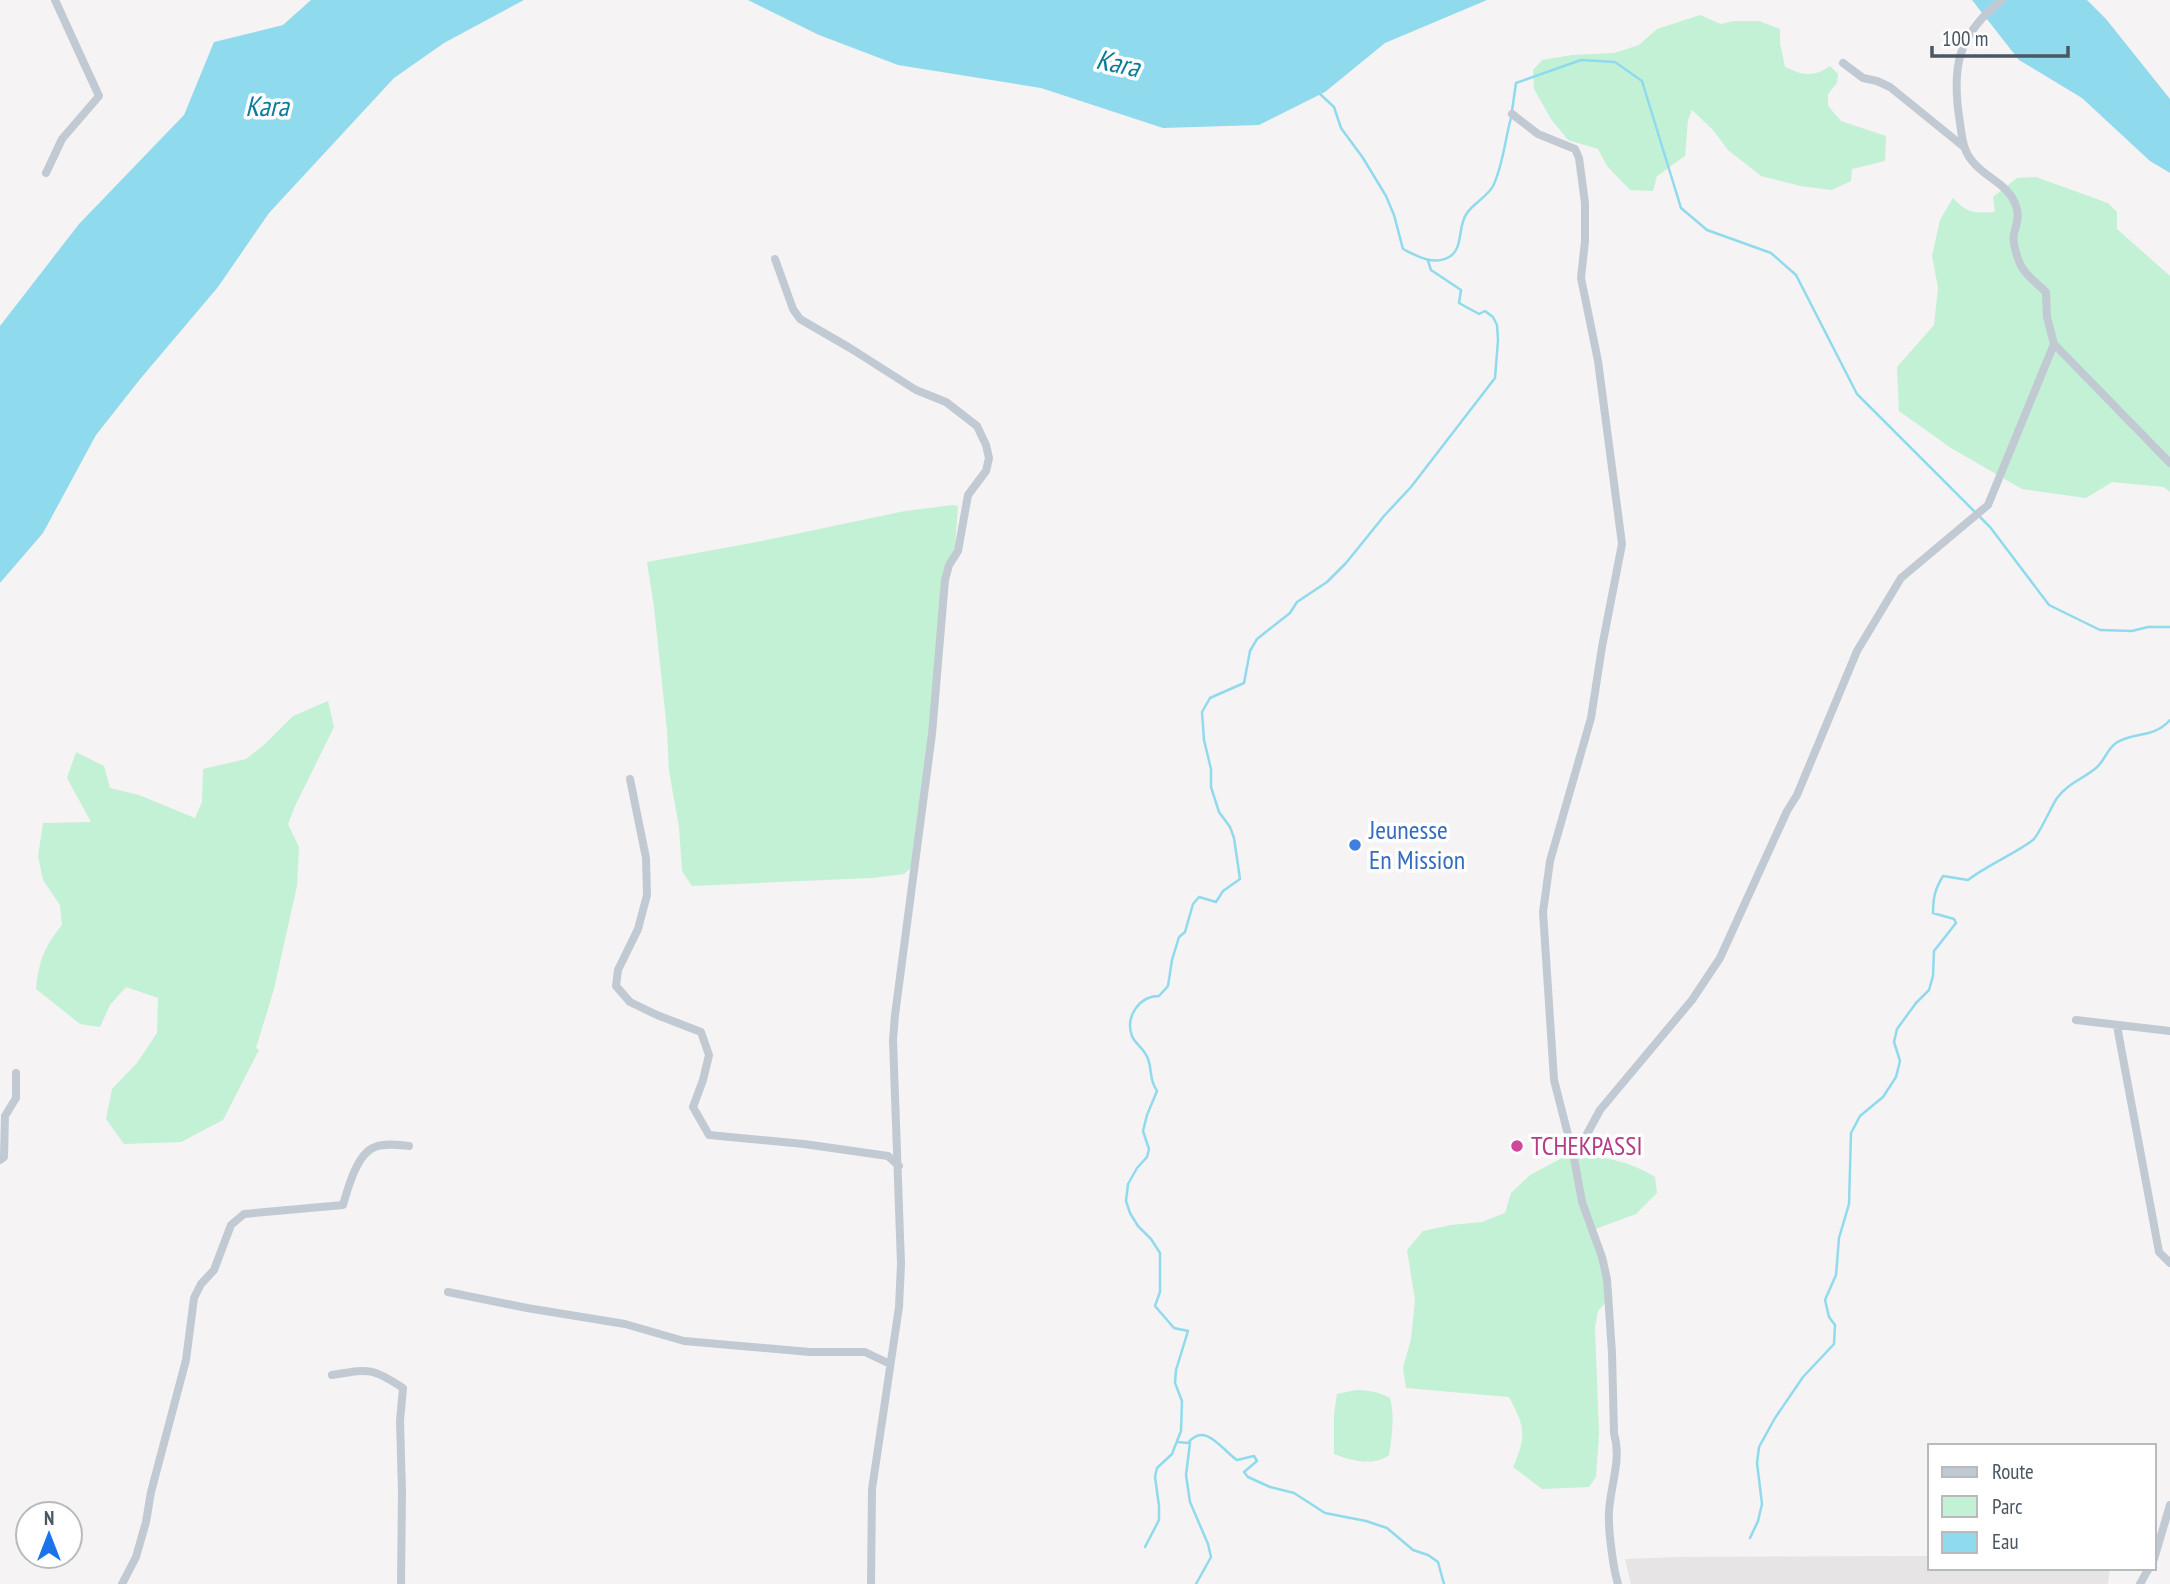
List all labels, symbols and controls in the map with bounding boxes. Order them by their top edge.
scale bar [1932,14,2068,58]
text: 100 m [1942,25,1988,52]
water label: Kara [1093,40,1145,85]
water label: Kara [245,87,290,124]
place label: Jeunesse En Mission [1368,813,1465,876]
marker: Jeunesse En Mission [1347,837,1363,853]
place label: TCHEKPASSI [1531,1129,1642,1162]
marker: TCHEKPASSI [1509,1138,1525,1154]
legend [1928,1444,2156,1570]
text: Route [1992,1458,2034,1485]
text: Parc [1992,1493,2023,1520]
north arrow [14,1500,84,1570]
text: N [44,1506,54,1530]
text: Eau [1992,1528,2019,1555]

